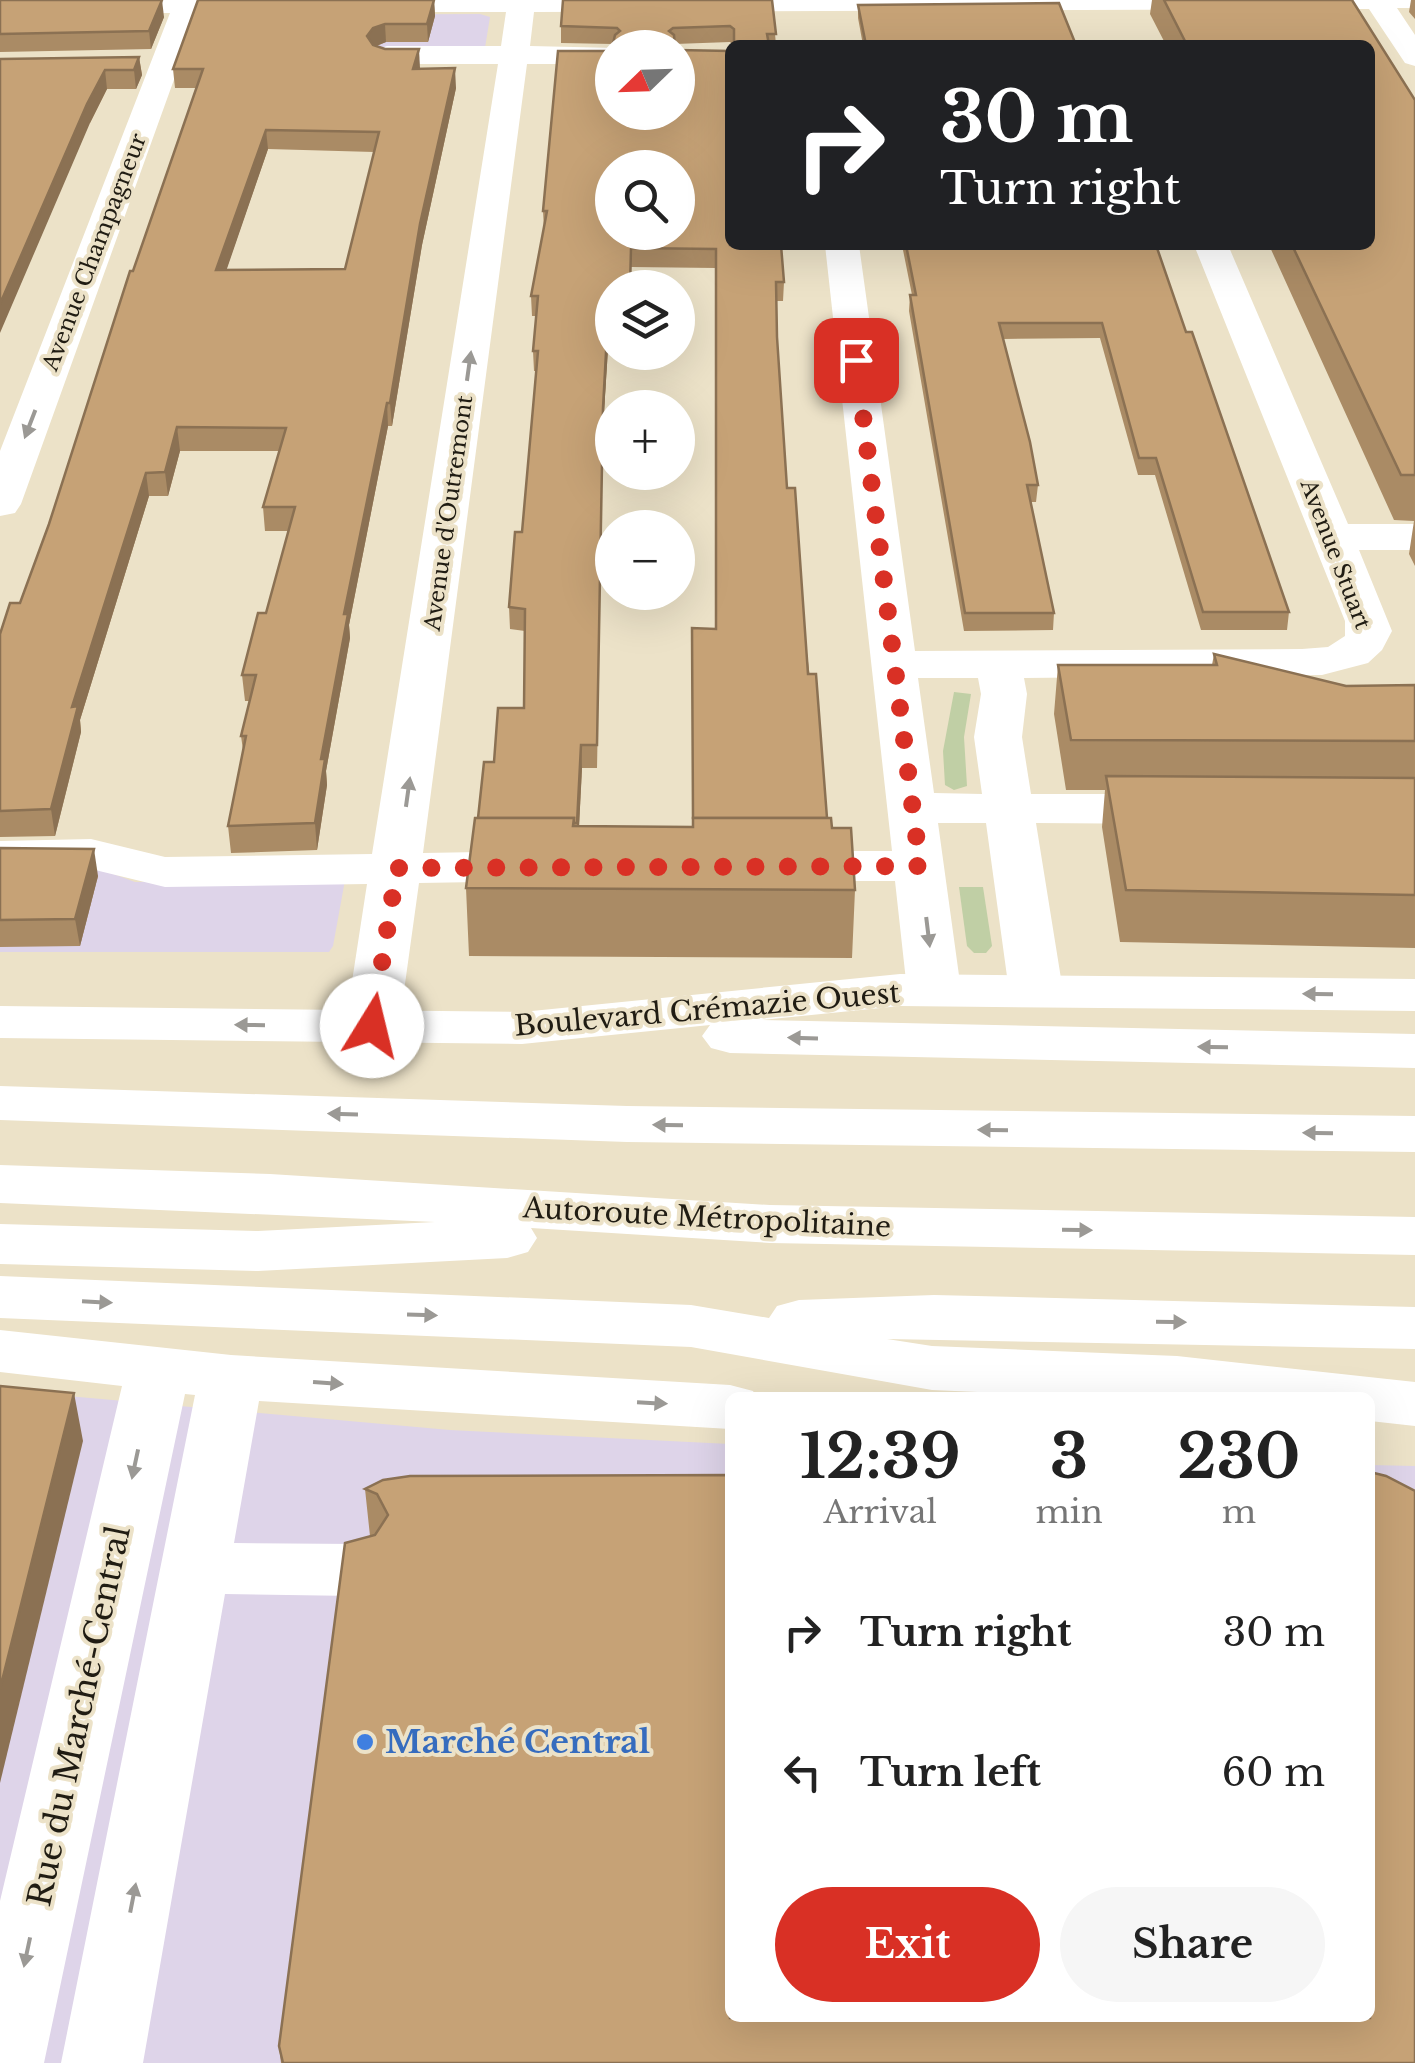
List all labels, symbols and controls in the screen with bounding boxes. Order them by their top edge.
north arrow [595,30,695,130]
map controls [595,30,695,610]
text: 30 m [940,74,1133,161]
icon: right [775,80,905,210]
street label: Avenue Champagneur [36,129,152,376]
button: search [595,150,695,250]
text: Turn right [940,160,1181,216]
button: layers [595,270,695,370]
pin [814,318,899,403]
icon: arrive [829,333,884,388]
one-way arrow [462,350,478,382]
button: + [595,390,695,490]
street label: Avenue d'Outremont [418,393,478,634]
one-way arrow [22,409,37,439]
street label: Avenue Stuart [1294,475,1377,634]
button: − [595,510,695,610]
one-way arrow [400,775,416,807]
one-way arrow [920,917,936,948]
position arrow [320,974,424,1078]
street label: Boulevard Crémazie Ouest [513,975,902,1044]
one-way arrow [1301,986,1333,1002]
one-way arrow [233,1017,265,1033]
one-way arrow [786,1030,818,1046]
one-way arrow [1196,1039,1228,1055]
one-way arrow [326,1106,358,1122]
one-way arrow [651,1116,683,1132]
one-way arrow [976,1121,1008,1137]
one-way arrow [1301,1125,1333,1141]
street label: Autoroute Métropolitaine [521,1190,892,1245]
one-way arrow [1062,1222,1094,1238]
one-way arrow [82,1294,114,1310]
one-way arrow [407,1307,439,1323]
one-way arrow [1156,1314,1188,1330]
one-way arrow [313,1375,344,1391]
one-way arrow [637,1395,669,1411]
text: 12:39 [800,1420,961,1494]
text: 3 [1050,1420,1088,1494]
text: 230 [1178,1420,1300,1494]
one-way arrow [127,1449,142,1480]
text: Arrival [824,1492,937,1532]
text: min [1036,1492,1103,1532]
text: m [1222,1492,1256,1532]
street label: Rue du Marché-Central [19,1522,139,1910]
icon: right [775,1605,830,1660]
text: Turn right [860,1609,1071,1656]
text: 30 m [1223,1609,1325,1656]
place label: Marché Central [385,1722,650,1762]
marker: Marché Central [354,1731,376,1753]
icon: left [775,1745,830,1800]
text: Turn left [860,1749,1041,1796]
text: 60 m [1222,1749,1325,1796]
one-way arrow [126,1883,142,1914]
button: Exit [775,1887,1040,2002]
button: Share [1060,1887,1325,2002]
one-way arrow [19,1937,34,1968]

